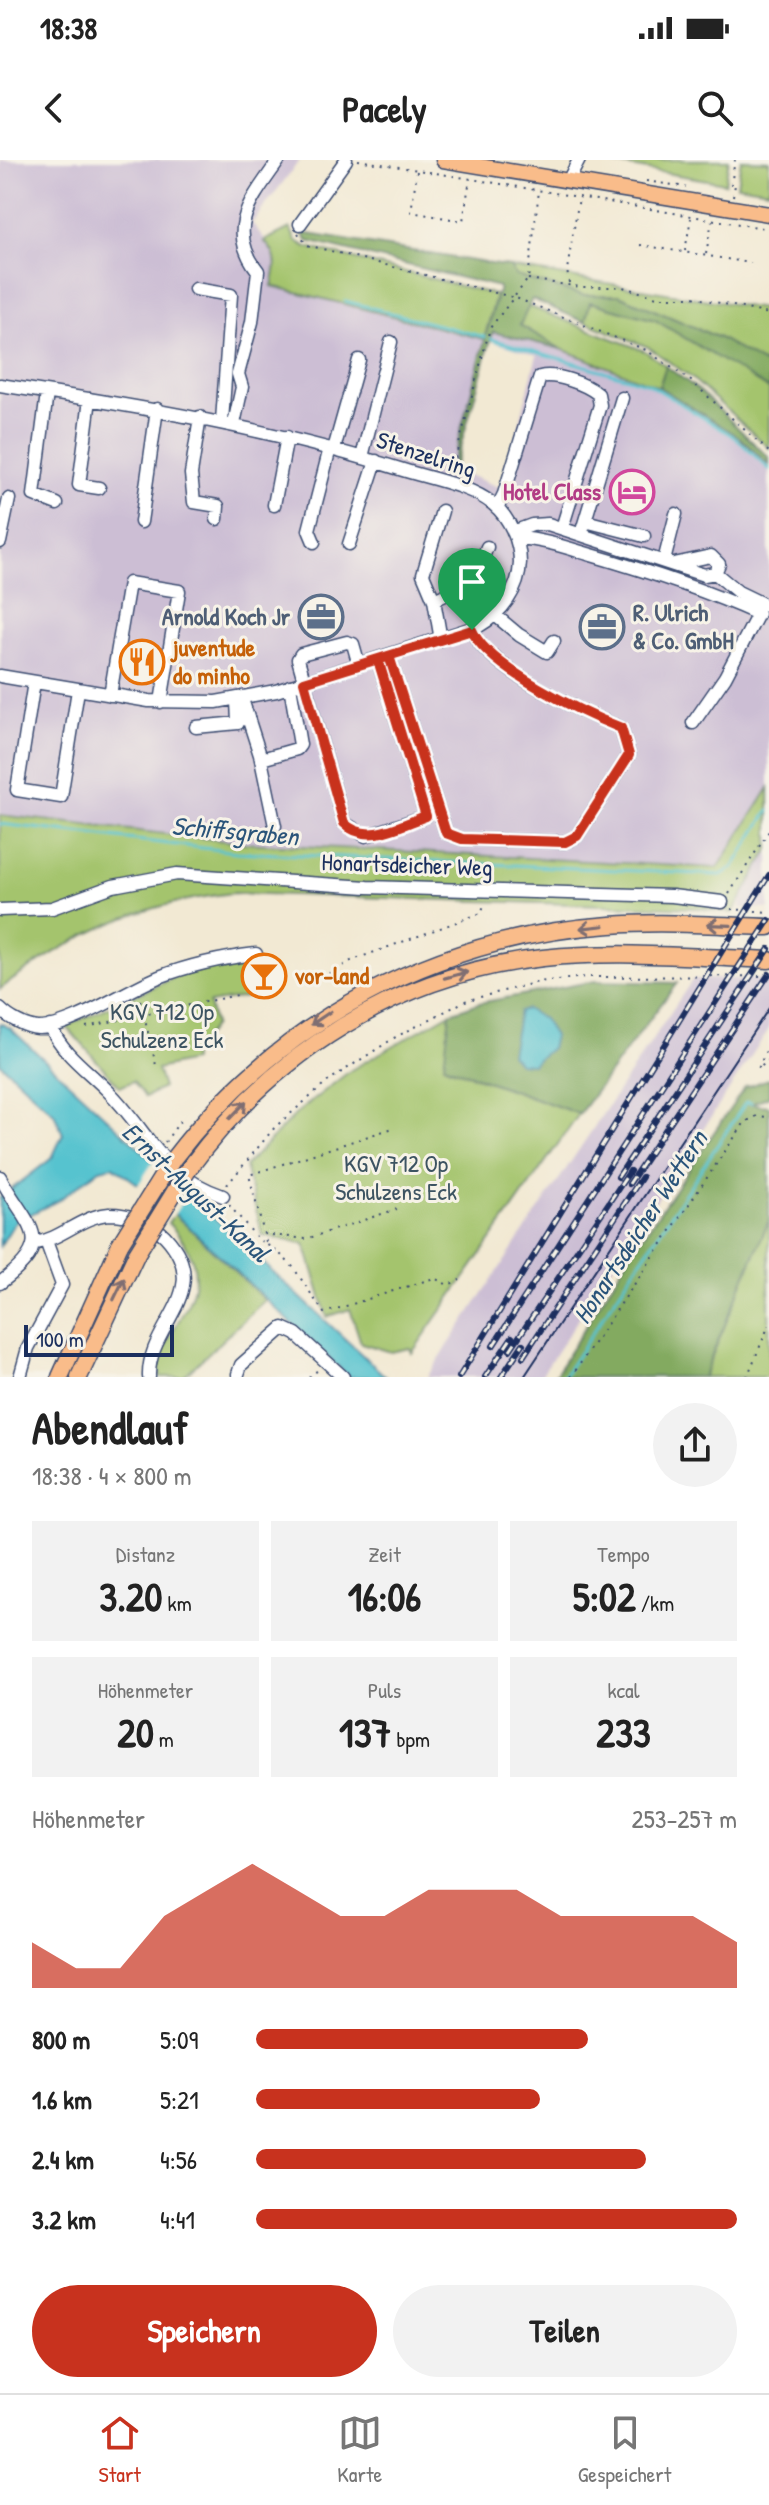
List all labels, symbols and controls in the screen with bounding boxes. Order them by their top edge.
text: 18:38 [40,8,97,48]
text: Pacely [342,84,427,133]
icon: back [32,86,76,130]
icon: search [693,86,737,130]
street label: Stenzelring [373,423,480,485]
hotel icon: Hotel Class [608,468,656,516]
place label: Hotel Class [503,475,601,507]
pin [438,548,506,630]
icon: arrive [450,560,494,604]
office icon: Arnold Koch Jr [297,593,345,641]
place label: R. Ulrich & Co. GmbH [633,596,734,656]
place label: Arnold Koch Jr [162,600,291,632]
office icon: R. Ulrich & Co. GmbH [578,603,626,651]
place label: juventude do minho [170,631,255,691]
restaurant icon: juventude do minho [118,638,166,686]
water label: Schiffsgraben [170,808,302,855]
street label: Honartsdeicher Weg [321,845,493,883]
one-way arrow [706,918,733,933]
one-way arrow [579,919,606,934]
bar icon: vor-land [240,952,288,1000]
place label: vor-land [295,959,370,991]
one-way arrow [443,967,469,982]
park label: KGV 712 Op Schulzenz Eck [101,995,223,1055]
one-way arrow [311,1010,333,1026]
one-way arrow [228,1101,247,1120]
water label: Ernst-August-Kanal [114,1114,278,1271]
water label: Honartsdeicher Wettern [564,1122,716,1330]
park label: KGV 712 Op Schulzens Eck [335,1147,457,1207]
one-way arrow [112,1278,127,1302]
scale bar [24,1321,174,1357]
text: 100 m [36,1324,84,1354]
text: Abendlauf [32,1398,189,1458]
button: share [653,1403,737,1487]
text: 18:38 · 4 × 800 m [32,1458,191,1493]
text: Distanz [116,1539,175,1569]
text: Zeit [368,1539,401,1569]
text: Tempo [597,1539,650,1569]
text: 3.20 [99,1569,162,1623]
text: 16:06 [348,1569,421,1623]
text: 5:02 [573,1569,636,1623]
text: km [162,1588,192,1618]
text: /km [636,1588,674,1618]
text: Höhenmeter [98,1675,193,1705]
text: Puls [368,1675,401,1705]
text: kcal [607,1675,640,1705]
text: 20 [117,1705,154,1759]
text: 137 [339,1705,391,1759]
text: 233 [596,1705,651,1759]
text: m [154,1724,174,1754]
text: bpm [391,1724,430,1754]
text: Höhenmeter [32,1801,145,1836]
text: 253–257 m [632,1801,737,1836]
text: 800 m [32,2022,90,2057]
text: 5:09 [160,2022,198,2057]
text: 1.6 km [32,2082,92,2117]
text: 5:21 [160,2082,199,2117]
text: 2.4 km [32,2142,94,2177]
text: 4:56 [160,2142,197,2177]
text: 3.2 km [32,2202,96,2237]
text: 4:41 [160,2202,195,2237]
button: Speichern [32,2285,377,2377]
button: Teilen [393,2285,737,2377]
tab: Start [98,2411,142,2489]
tab: Karte [337,2411,382,2489]
tab: Gespeichert [578,2411,671,2489]

